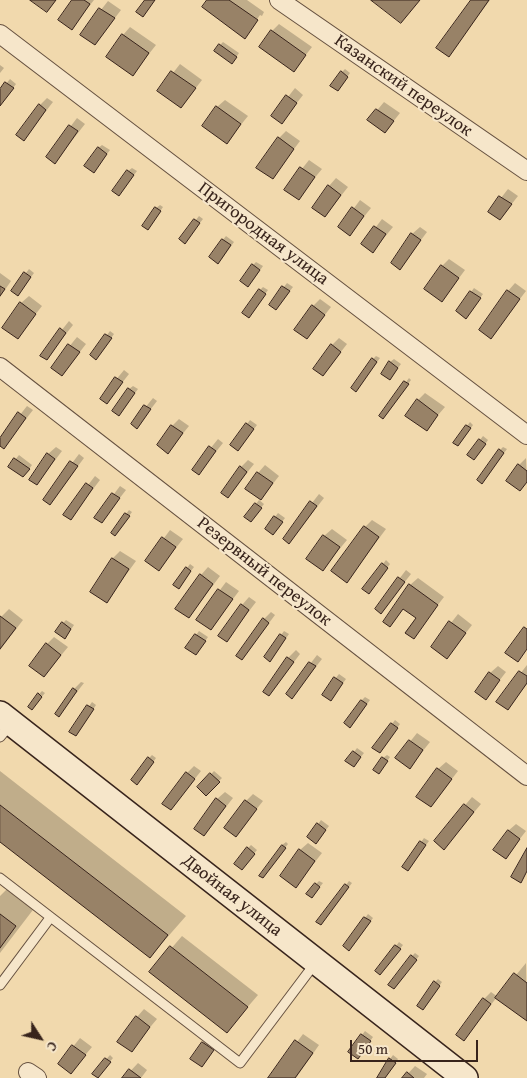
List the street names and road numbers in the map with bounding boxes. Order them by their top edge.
street label: Казанский переулок [330,30,476,142]
street label: Пригородная улица [193,178,333,290]
street label: Резервный переулок [192,513,336,631]
street label: Двойная улица [178,850,286,942]

